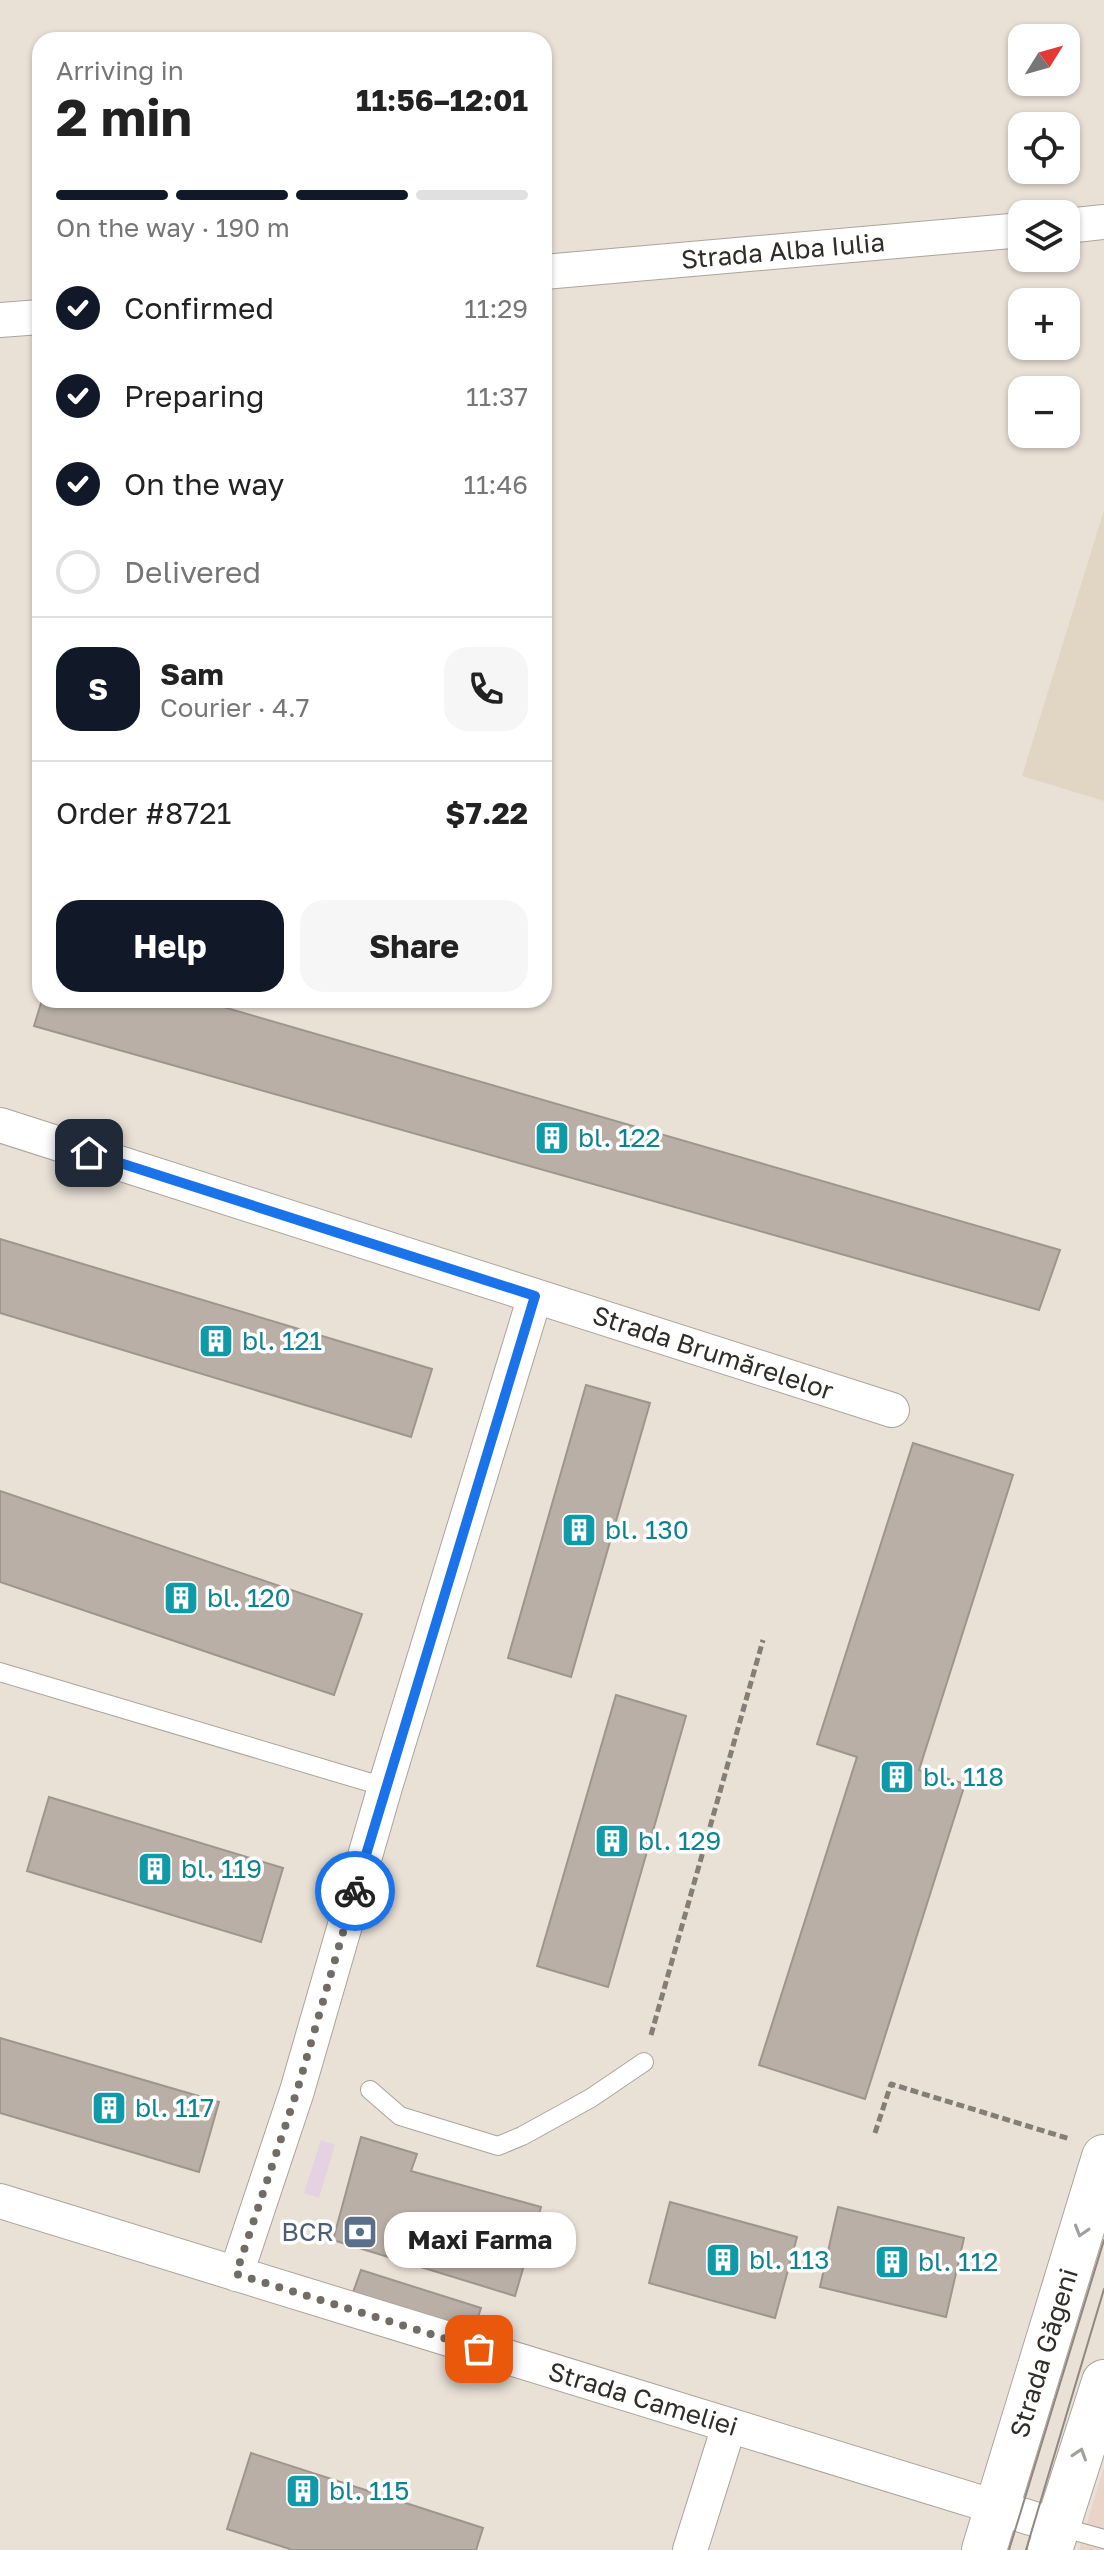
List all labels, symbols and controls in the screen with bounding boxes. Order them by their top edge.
north arrow [1008,24,1080,96]
map controls [1008,24,1080,448]
text: Arriving in [56,55,184,86]
text: 11:56–12:01 [356,82,528,118]
text: 2 min [56,85,192,147]
button: locate [1008,112,1080,184]
button: layers [1008,200,1080,272]
text: On the way · 190 m [56,212,290,243]
street label: Strada Alba Iulia [680,226,886,275]
icon: check [56,286,100,330]
button: + [1008,288,1080,360]
text: Confirmed [124,290,274,326]
text: 11:29 [464,293,528,324]
icon: check [56,374,100,418]
button: − [1008,376,1080,448]
text: Preparing [124,378,265,414]
text: 11:37 [466,381,528,412]
icon: check [56,462,100,506]
text: On the way [124,466,284,502]
text: 11:46 [463,469,528,500]
text: Delivered [124,554,261,590]
button: phone [444,647,528,731]
text: Sam [160,656,224,692]
text: S [88,671,108,707]
text: Courier · 4.7 [160,692,310,723]
text: Order #8721 [56,795,231,831]
text: $7.22 [445,795,528,831]
button: Help [56,900,284,992]
button: Share [300,900,528,992]
pin [55,1119,123,1187]
building icon: bl. 122 [533,1119,571,1157]
place label: bl. 122 [578,1122,661,1153]
icon: home [67,1131,111,1175]
street label: Strada Brumărelelor [589,1299,837,1406]
building icon: bl. 121 [197,1322,235,1360]
place label: bl. 121 [242,1325,322,1356]
building icon: bl. 130 [560,1511,598,1549]
place label: bl. 130 [605,1514,689,1545]
building icon: bl. 120 [162,1579,200,1617]
place label: bl. 120 [207,1582,291,1613]
building icon: bl. 118 [878,1758,916,1796]
place label: bl. 118 [923,1761,1004,1792]
building icon: bl. 129 [593,1822,631,1860]
place label: bl. 129 [638,1825,721,1856]
building icon: bl. 119 [136,1850,174,1888]
courier [315,1851,395,1931]
place label: bl. 119 [181,1853,262,1884]
icon: bike [333,1869,377,1913]
building icon: bl. 117 [90,2089,128,2127]
place label: bl. 117 [135,2092,214,2123]
bank icon: BCR [341,2213,379,2251]
callout: Maxi Farma [383,2213,575,2269]
place label: BCR [281,2216,334,2247]
text: Maxi Farma [408,2224,552,2255]
one-way arrow [1074,2224,1090,2238]
building icon: bl. 113 [704,2241,742,2279]
building icon: bl. 112 [873,2243,911,2281]
place label: bl. 113 [749,2244,829,2275]
place label: bl. 112 [918,2246,998,2277]
street label: Strada Găgeni [1003,2264,1084,2441]
pin [445,2315,513,2383]
icon: bag [457,2327,501,2371]
street label: Strada Cameliei [545,2355,741,2442]
one-way arrow [1071,2448,1087,2462]
building icon: bl. 115 [284,2472,322,2510]
place label: bl. 115 [329,2475,409,2506]

